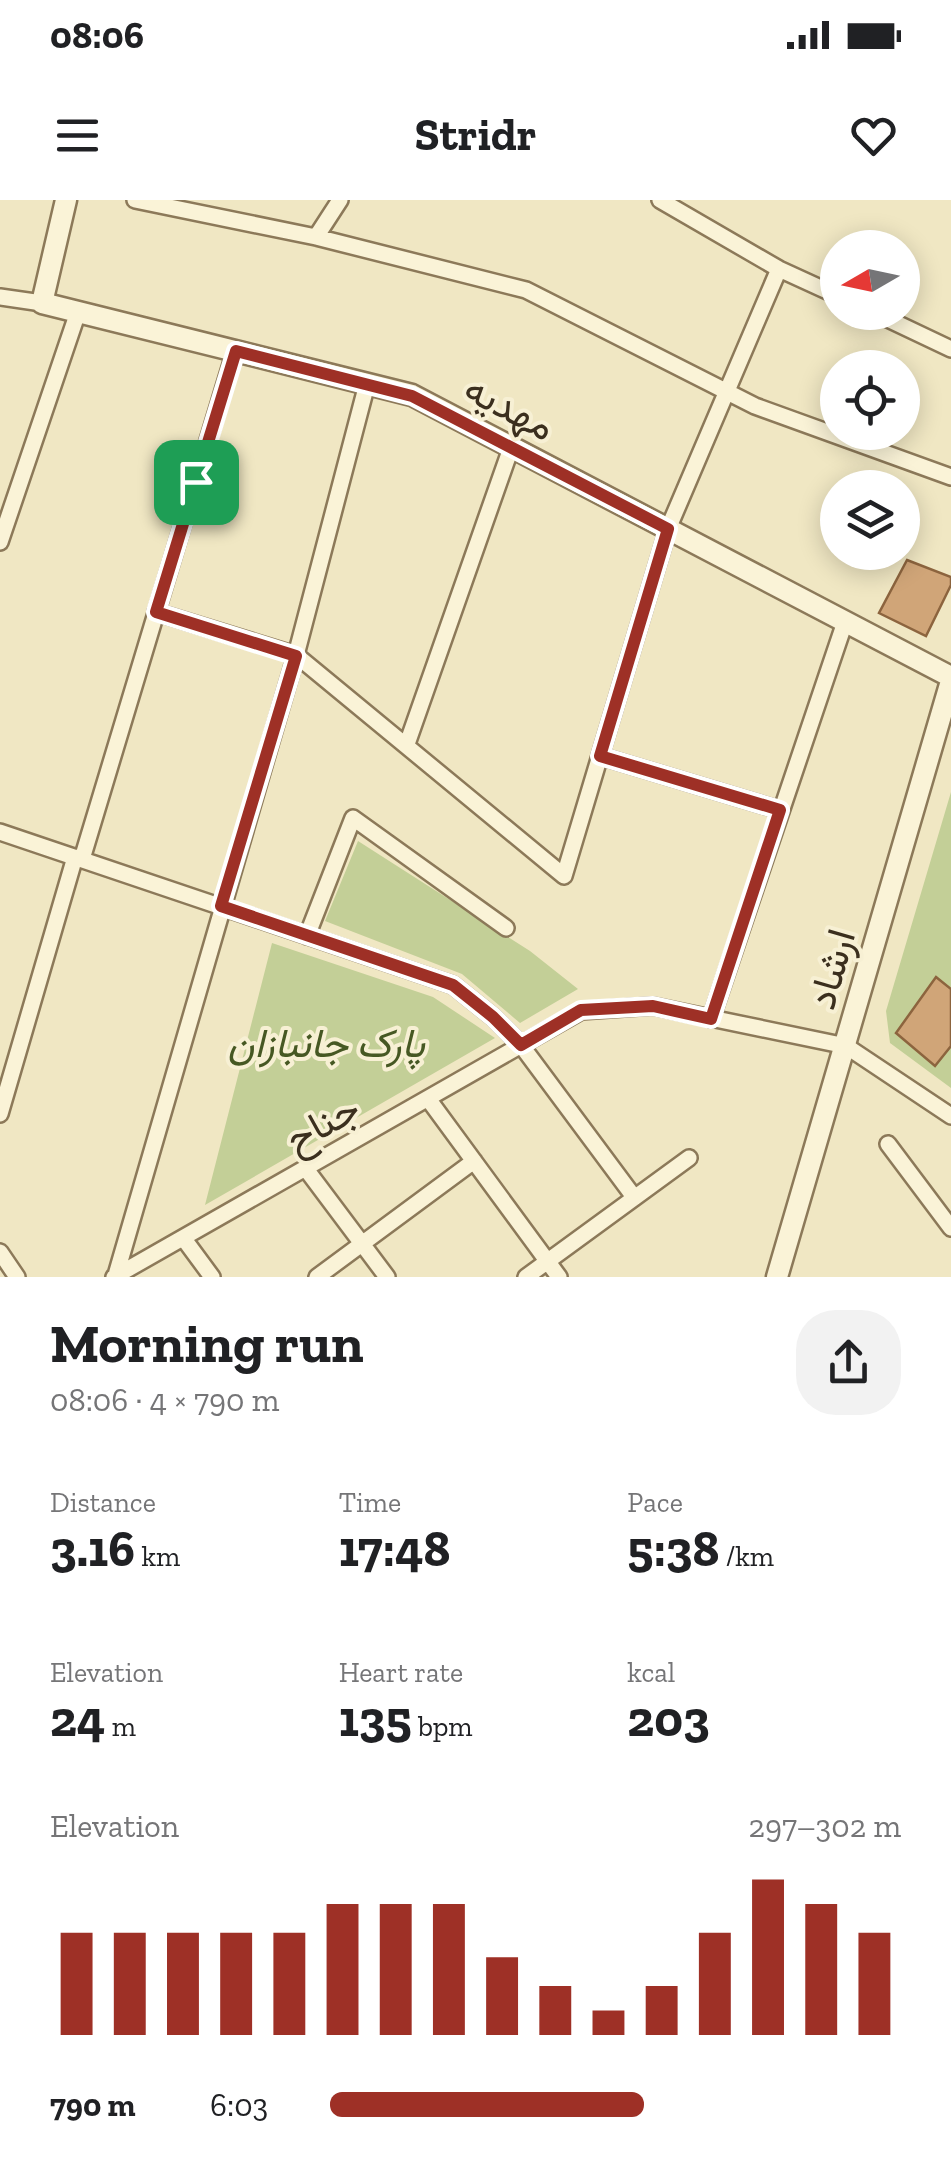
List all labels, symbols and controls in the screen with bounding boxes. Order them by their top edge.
text: 08:06 [50,12,144,58]
icon: menu [50,108,105,163]
text: Stridr [415,108,536,162]
icon: heart [846,108,901,163]
north arrow [820,230,920,330]
map controls [820,230,920,570]
button: locate [820,350,920,450]
street label: مهدیه [456,363,564,452]
pin [154,440,239,525]
icon: arrive [169,455,224,510]
button: layers [820,470,920,570]
street label: ارشاد [797,923,866,1015]
park label: پارک جانبازان [227,1019,426,1070]
street label: جناح [276,1083,369,1165]
text: Morning run [50,1310,364,1376]
button: share [796,1310,901,1415]
text: 08:06 · 4 × 790 m [50,1381,279,1419]
text: Distance [50,1486,156,1519]
text: Time [339,1486,401,1519]
text: Pace [627,1486,683,1519]
text: 3.16 [50,1519,135,1579]
text: 17:48 [339,1519,450,1579]
text: 5:38 [627,1519,719,1579]
text: km [135,1540,180,1573]
text: /km [719,1540,774,1573]
text: Elevation [50,1656,163,1689]
text: Heart rate [339,1656,463,1689]
text: kcal [627,1656,675,1689]
text: 24 [50,1689,105,1749]
text: 135 [339,1689,412,1749]
text: 203 [627,1689,710,1749]
text: m [105,1710,136,1743]
text: bpm [412,1710,472,1743]
text: Elevation [50,1807,179,1845]
text: 297–302 m [748,1807,901,1845]
text: 790 m [50,2086,135,2124]
text: 6:03 [210,2086,268,2124]

